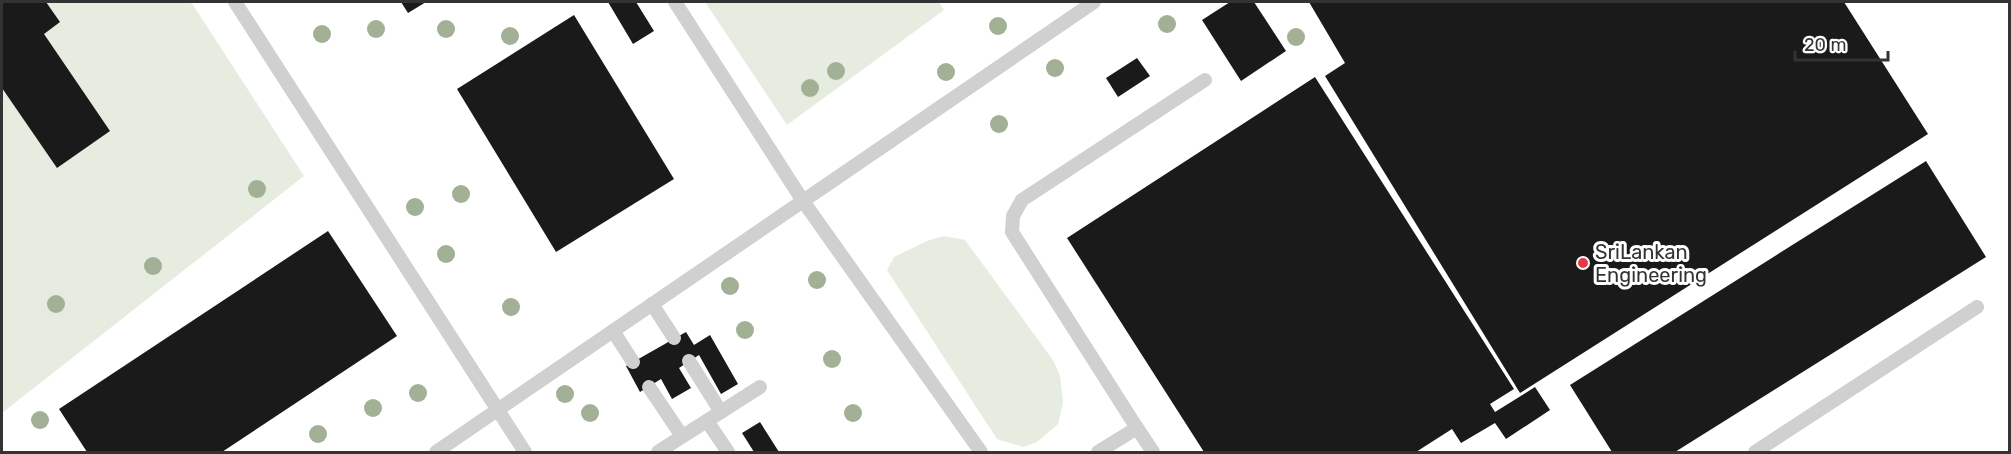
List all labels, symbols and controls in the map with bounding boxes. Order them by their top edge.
scale bar [1795,24,1888,62]
text: 20 m [1804,34,1846,56]
place label: SriLankan Engineering [1595,240,1707,287]
marker: SriLankan Engineering [1576,256,1590,270]

